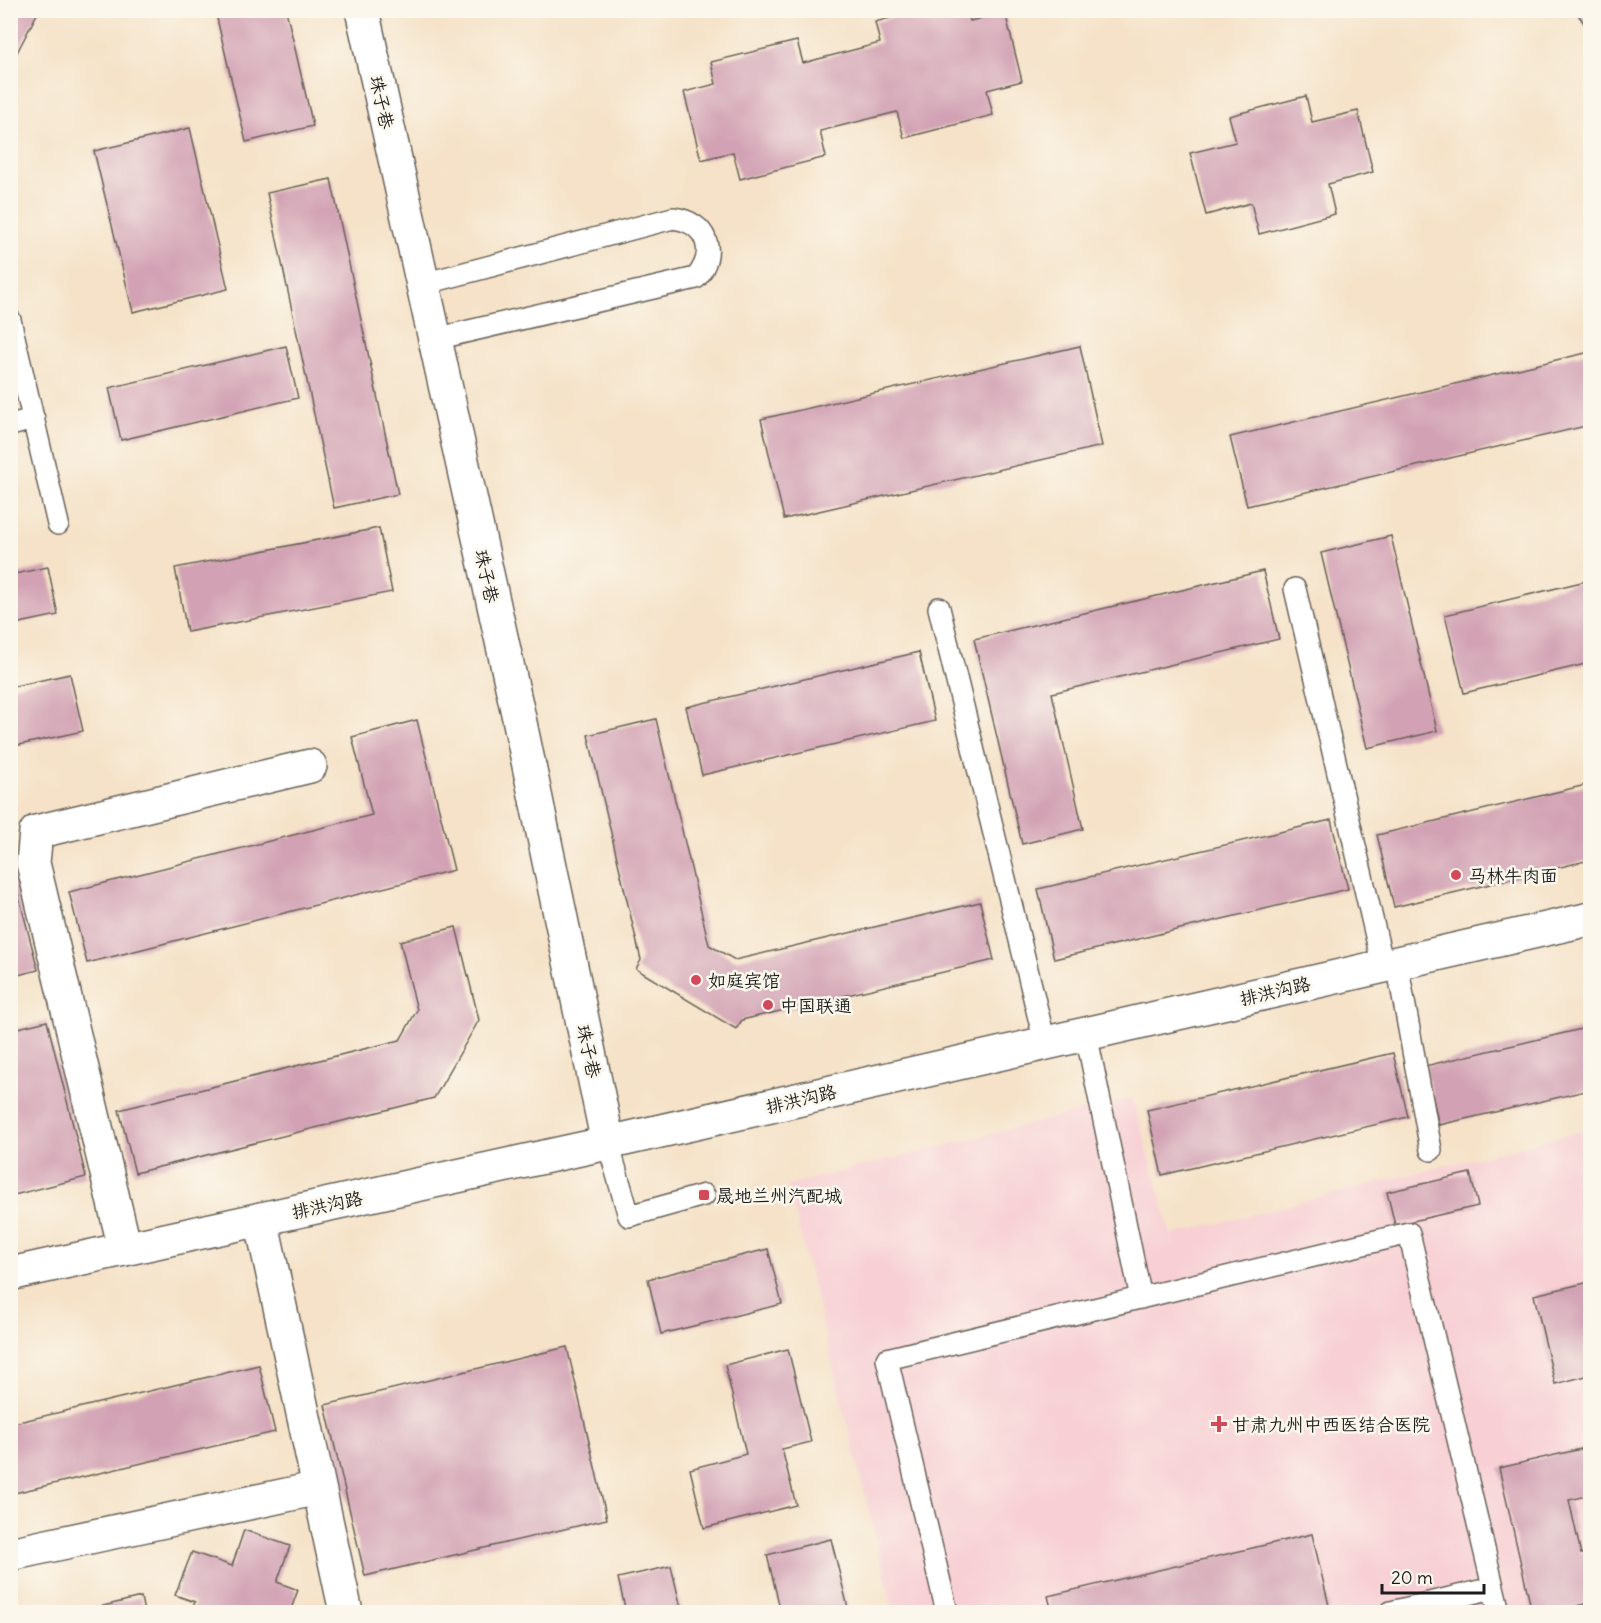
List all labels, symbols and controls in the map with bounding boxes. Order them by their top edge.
street label: 珠子巷 [365,73,399,131]
street label: 珠子巷 [470,547,504,605]
place label: 马林牛肉面 [1468,864,1558,887]
marker: 马林牛肉面 [1449,868,1463,882]
place label: 如庭宾馆 [708,969,780,992]
street label: 排洪沟路 [1237,972,1313,1010]
marker: 如庭宾馆 [689,973,703,987]
place label: 中国联通 [780,994,852,1017]
marker: 中国联通 [761,998,775,1012]
street label: 珠子巷 [572,1022,606,1080]
street label: 排洪沟路 [763,1080,839,1118]
place label: 晟地兰州汽配城 [716,1184,842,1207]
street label: 排洪沟路 [289,1186,365,1224]
marker: 晟地兰州汽配城 [697,1188,711,1202]
place label: 甘肃九州中西医结合医院 [1232,1413,1430,1436]
marker: 甘肃九州中西医结合医院 [1210,1415,1228,1433]
scale bar [1382,1557,1484,1595]
text: 20 m [1391,1566,1433,1589]

